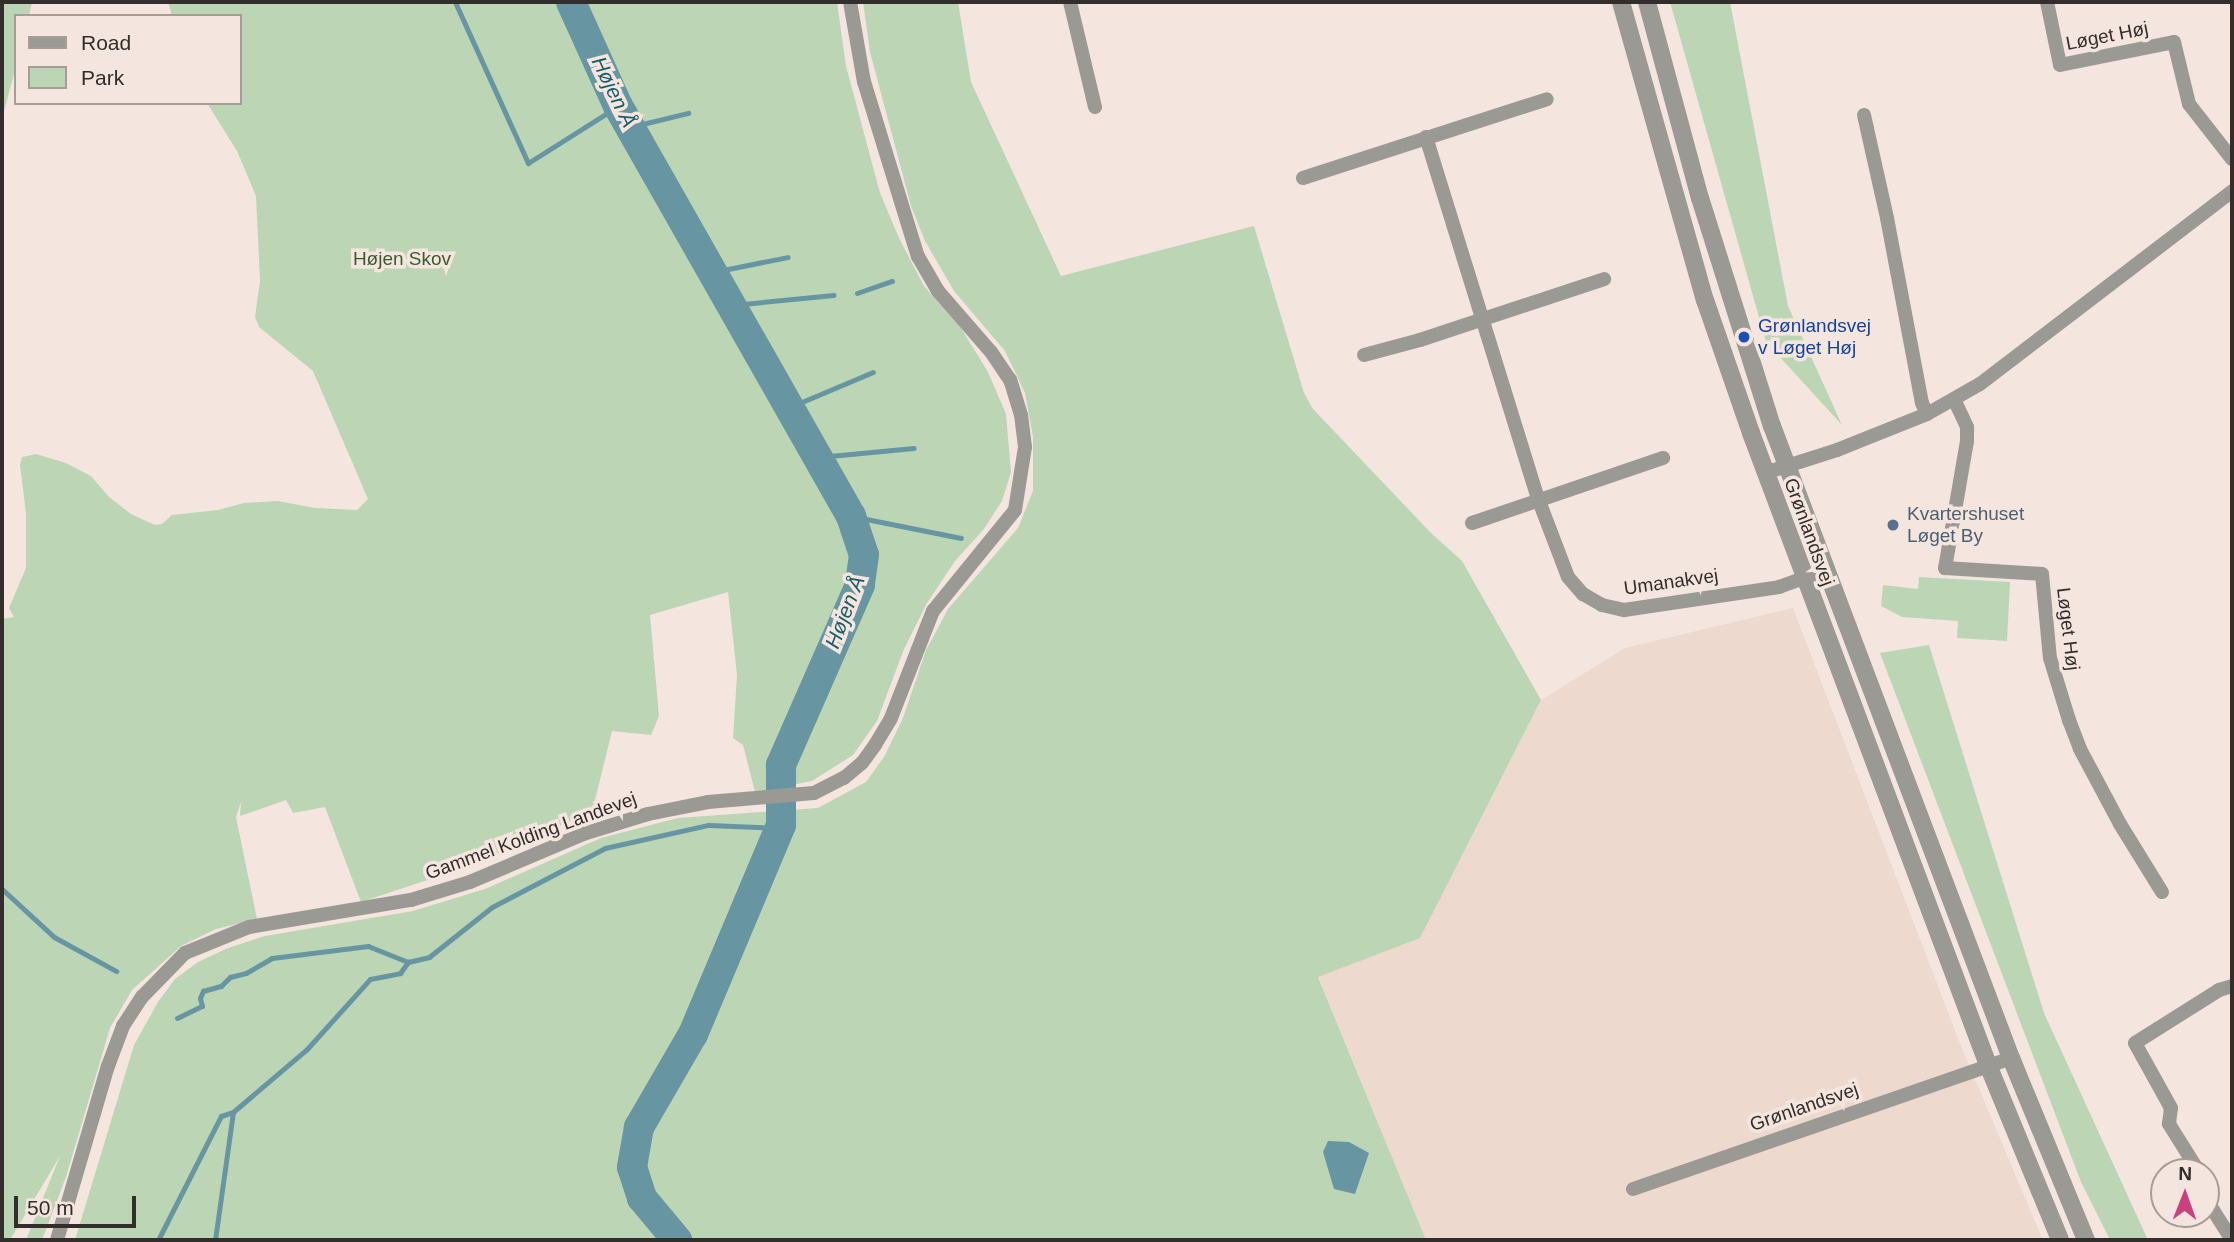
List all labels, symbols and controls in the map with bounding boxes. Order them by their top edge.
legend [14,14,242,105]
street label: Løget Høj [2064,17,2150,55]
text: Road [81,31,131,54]
water label: Højen Å [586,52,642,132]
text: Park [81,66,124,89]
park label: Højen Skov [353,248,451,270]
place label: Grønlandsvej v Løget Høj [1758,315,1871,359]
marker: Grønlandsvej v Løget Høj [1736,329,1752,345]
street label: Grønlandsvej [1779,475,1839,589]
place label: Kvartershuset Løget By [1907,503,2024,547]
marker: Kvartershuset Løget By [1885,517,1901,533]
street label: Umanakvej [1622,564,1720,600]
water label: Højen Å [820,572,870,652]
street label: Løget Høj [2052,586,2084,672]
street label: Gammel Kolding Landevej [422,787,640,885]
street label: Grønlandsvej [1747,1078,1861,1136]
north arrow [2150,1158,2220,1228]
text: N [2178,1163,2192,1184]
scale bar [18,1182,140,1226]
text: 50 m [27,1196,74,1219]

